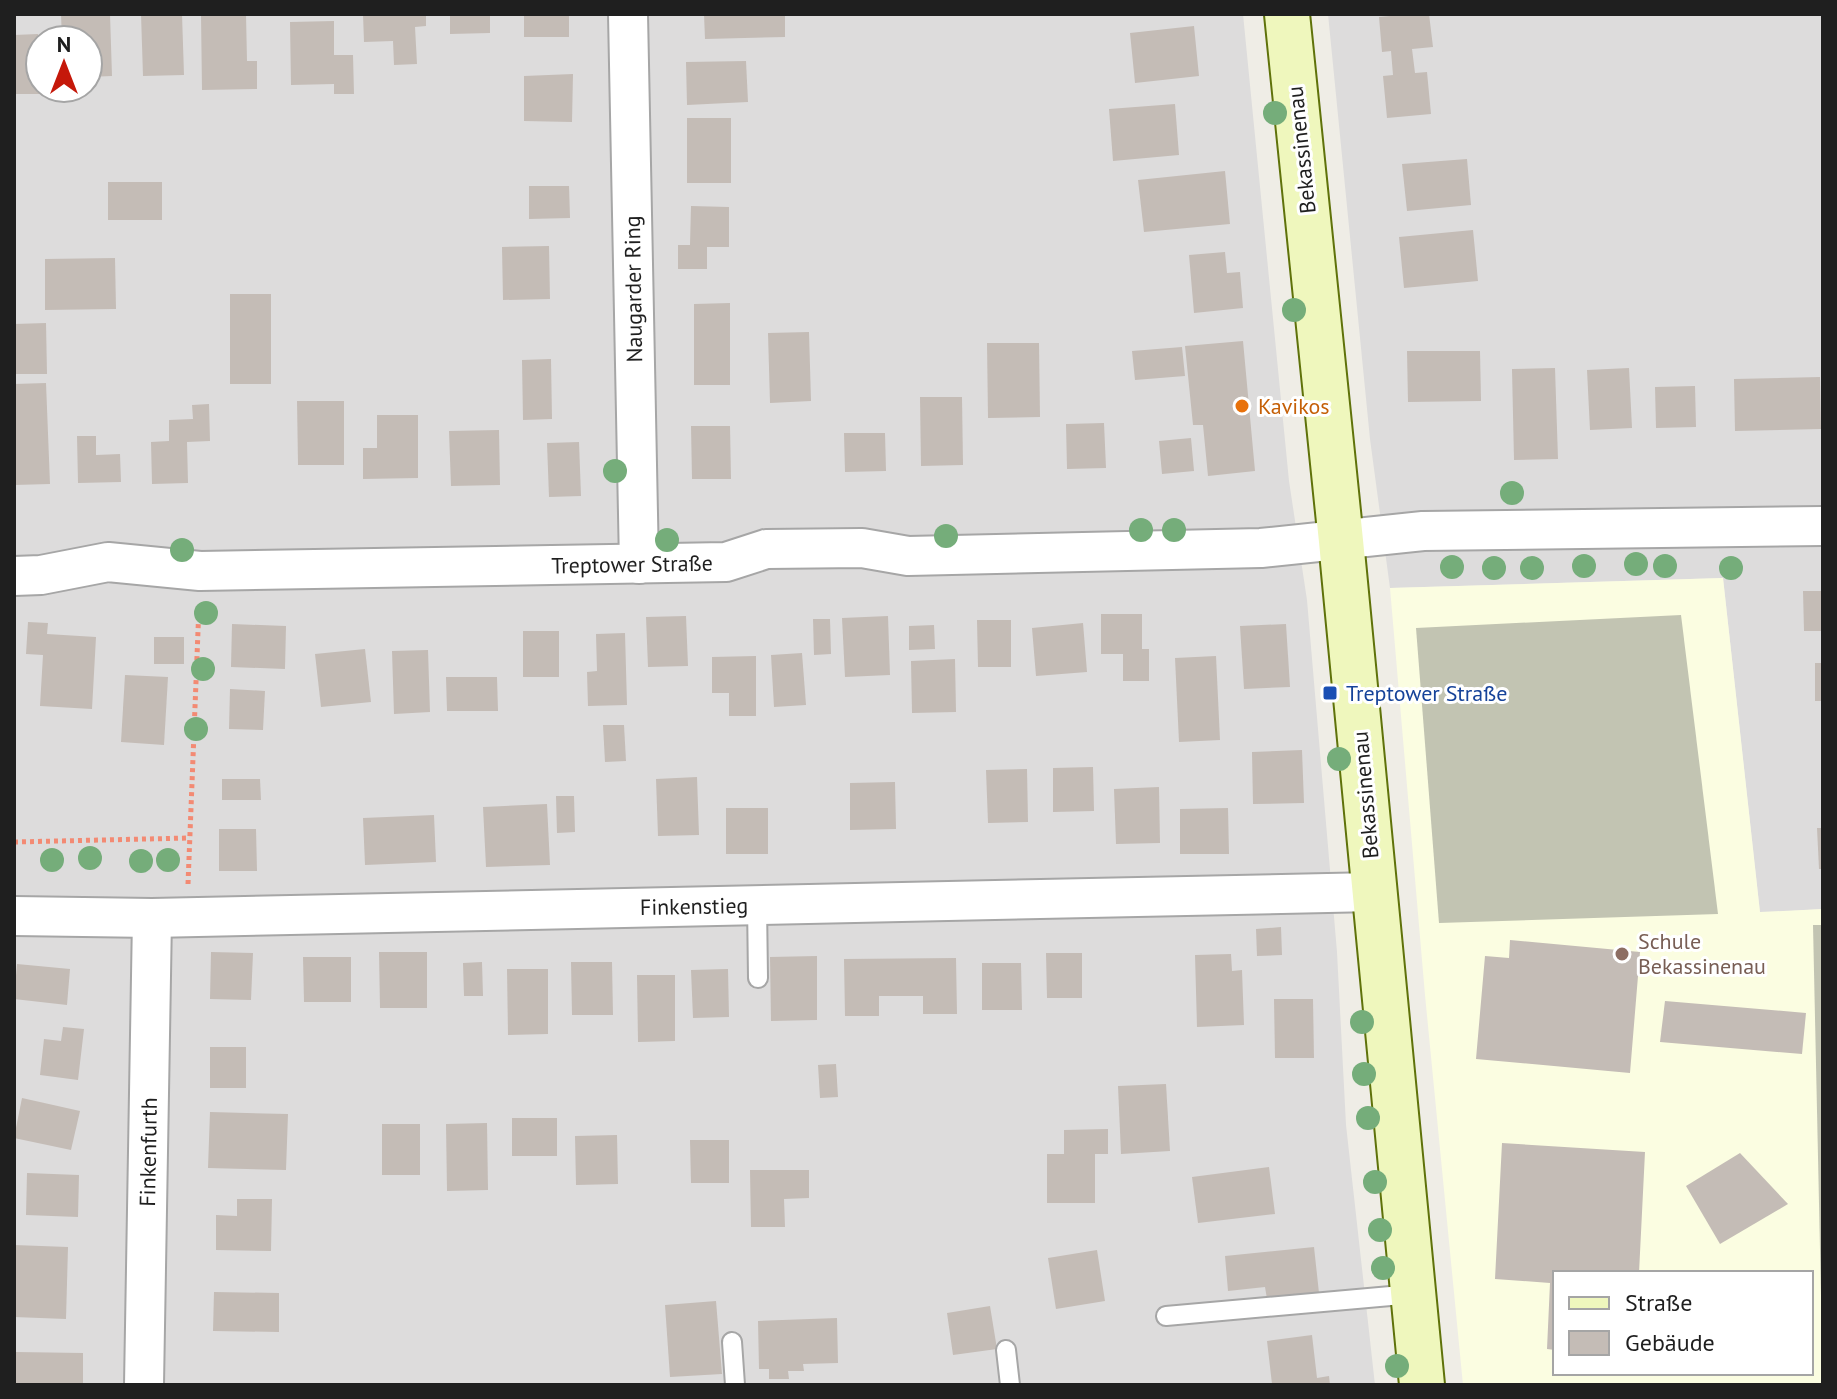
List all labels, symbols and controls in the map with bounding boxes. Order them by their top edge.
north arrow [24,24,104,104]
text: N [57,30,71,58]
street label: Bekassinenau [1280,85,1322,215]
street label: Naugarder Ring [618,215,648,363]
place label: Kavikos [1258,392,1330,420]
marker: Kavikos [1233,397,1251,415]
street label: Treptower Straße [551,549,713,579]
place label: Treptower Straße [1346,679,1507,707]
marker: Treptower Straße [1321,684,1339,702]
street label: Bekassinenau [1345,730,1385,860]
street label: Finkenstieg [640,891,748,921]
place label: Schule Bekassinenau [1638,927,1766,980]
marker: Schule Bekassinenau [1613,945,1631,963]
street label: Finkenfurth [133,1097,163,1207]
legend [1553,1271,1813,1375]
text: Straße [1625,1287,1692,1318]
text: Gebäude [1625,1327,1715,1358]

